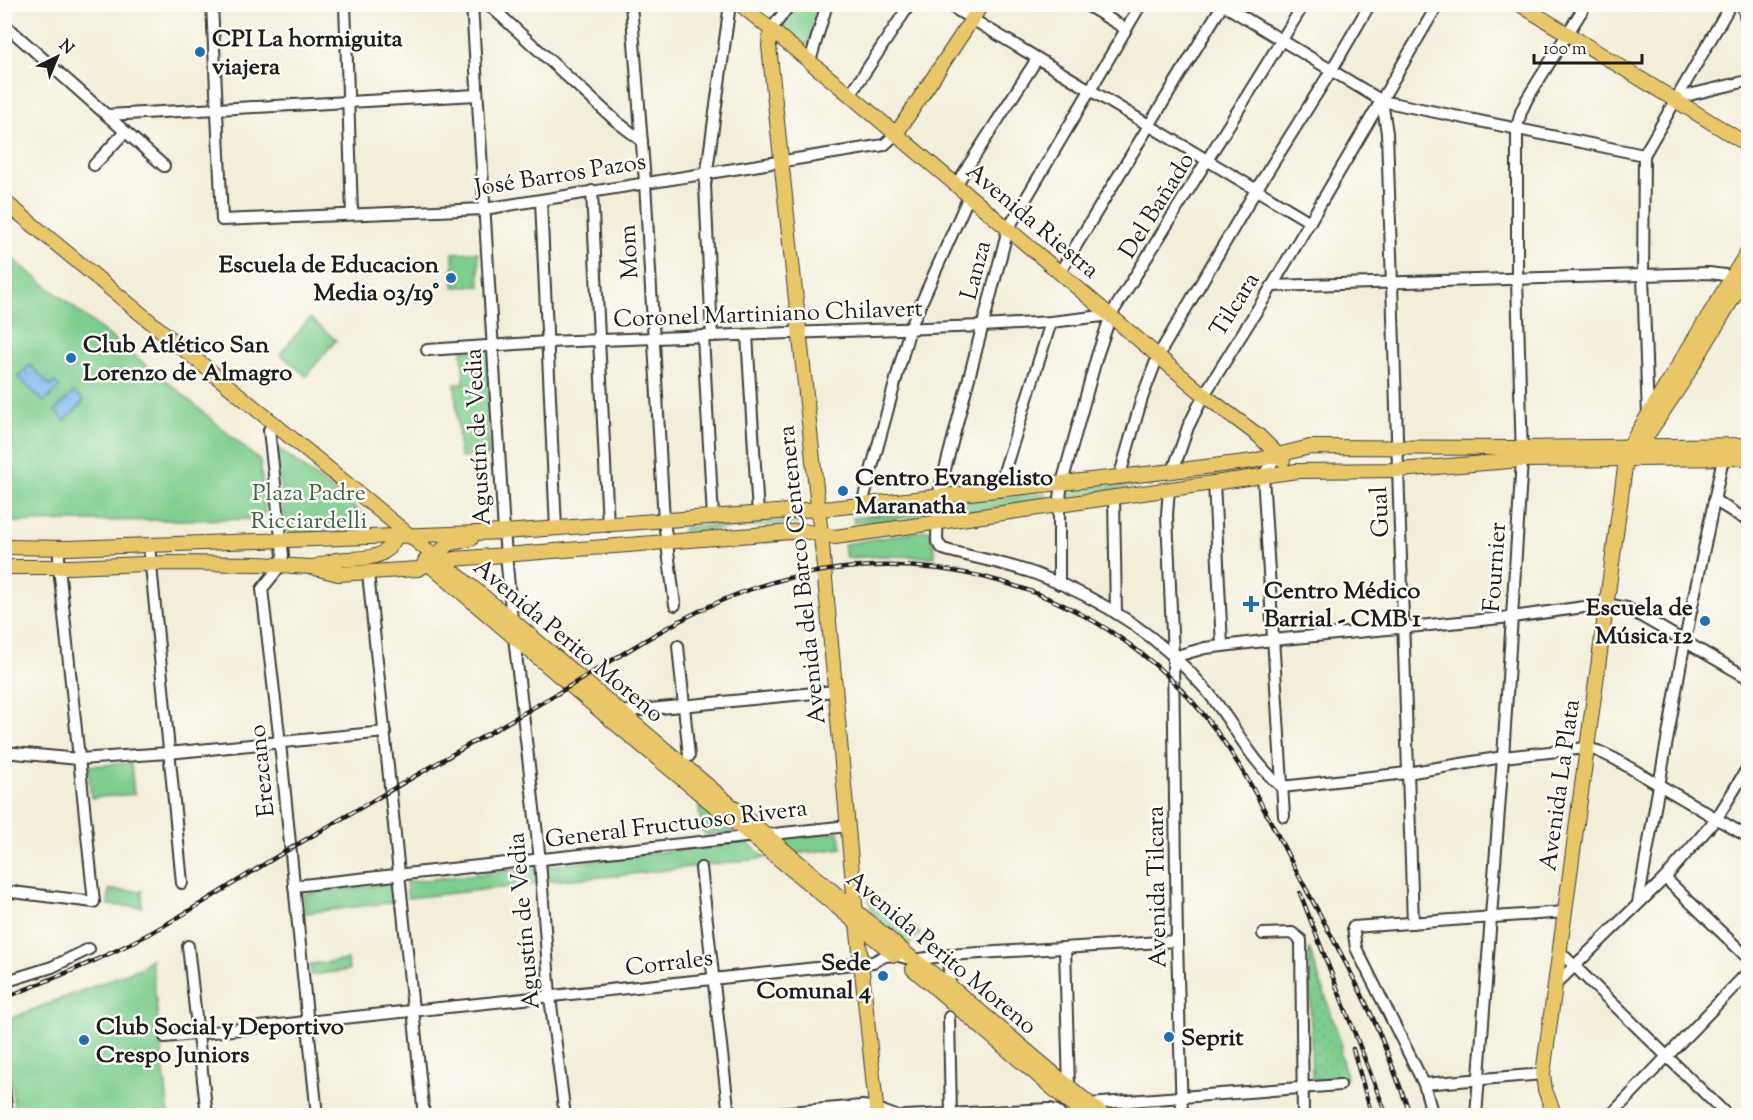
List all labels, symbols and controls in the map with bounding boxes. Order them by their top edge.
place label: CPI La hormiguita viajera [212,23,403,85]
north arrow [27,27,87,87]
scale bar [1534,27,1642,65]
text: N [53,35,78,61]
text: 100 m [1543,37,1587,63]
marker: CPI La hormiguita viajera [193,45,207,59]
street label: José Barros Pazos [470,146,649,207]
street label: Del Bañado [1112,146,1204,266]
street label: Avenida Riestra [958,156,1106,287]
street label: Mom [612,224,648,280]
street label: Lanza [953,237,1001,304]
place label: Escuela de Educacion Media 03/19° [219,249,440,311]
street label: Tilcara [1203,266,1269,344]
marker: Escuela de Educacion Media 03/19° [444,271,458,285]
street label: Coronel Martiniano Chilavert [613,293,923,337]
place label: Club Atlético San Lorenzo de Almagro [83,329,293,391]
street label: Agustín de Vedia [457,347,501,526]
marker: Club Atlético San Lorenzo de Almagro [64,351,78,365]
street label: Avenida del Barco Centenera [770,424,836,726]
place label: Centro Evangelisto Maranatha [855,462,1053,524]
park label: Plaza Padre Ricciardelli [251,477,368,539]
marker: Centro Evangelisto Maranatha [836,484,850,498]
street label: Gual [1363,485,1399,538]
street label: Fournier [1476,521,1516,613]
street label: Avenida Perito Moreno [465,551,670,732]
place label: Centro Médico Barrial - CMB 1 [1264,575,1421,637]
place label: Escuela de Música 12 [1586,592,1694,654]
marker: Centro Médico Barrial - CMB 1 [1242,595,1260,613]
marker: Escuela de Música 12 [1698,614,1712,628]
street label: Avenida La Plata [1532,697,1590,873]
street label: Erezcano [241,723,285,819]
street label: General Fructuoso Rivera [543,792,809,858]
street label: Avenida Tilcara [1140,805,1176,968]
street label: Agustín de Vedia [500,831,550,1011]
street label: Avenida Perito Moreno [838,863,1043,1044]
street label: Corrales [624,942,715,986]
place label: Sede Comunal 4 [757,947,871,1009]
marker: Sede Comunal 4 [876,969,890,983]
place label: Club Social y Deportivo Crespo Juniors [96,1011,344,1073]
place label: Seprit [1181,1022,1244,1056]
marker: Seprit [1162,1030,1176,1044]
marker: Club Social y Deportivo Crespo Juniors [77,1033,91,1047]

